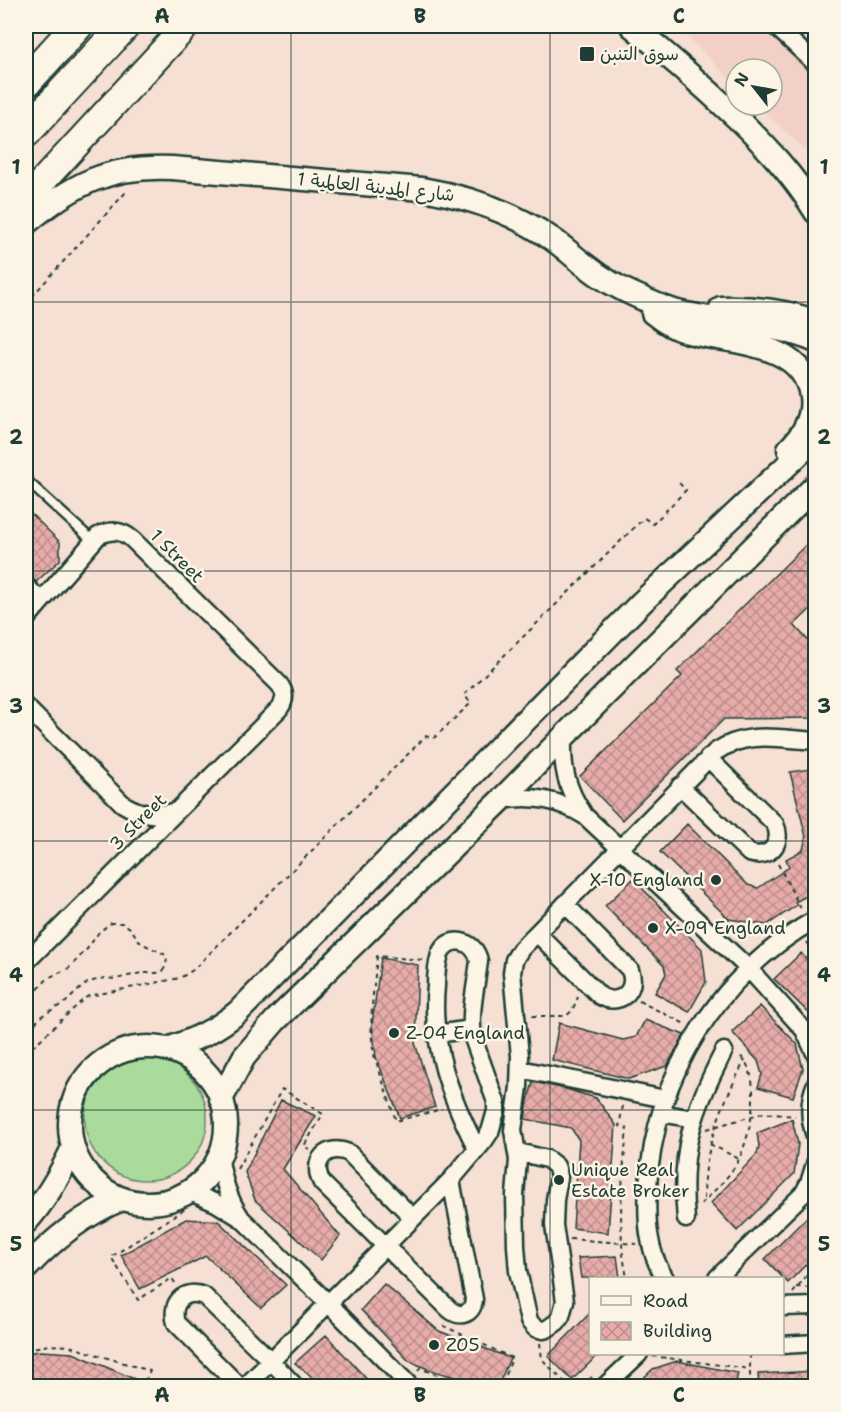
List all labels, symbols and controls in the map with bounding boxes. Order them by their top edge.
text: A [154,3,170,29]
text: B [414,3,426,29]
text: C [673,3,685,29]
place label: سوق التنبن [600,42,679,66]
marker: سوق التنبن [578,45,596,63]
north arrow [724,57,784,117]
text: N [729,69,754,90]
text: 1 [11,154,21,180]
text: 1 [819,154,829,180]
street label: شارع المدينة العالمية 1 [296,167,456,207]
text: 2 [9,424,23,450]
text: 2 [817,424,831,450]
street label: 1 Street [145,524,209,588]
text: 3 [9,693,23,719]
text: 3 [817,693,831,719]
street label: 3 Street [104,788,172,856]
place label: X-10 England [590,868,704,892]
marker: X-10 England [709,873,723,887]
place label: X-09 England [665,916,786,940]
marker: X-09 England [646,921,660,935]
text: 4 [9,962,23,988]
text: 4 [817,962,831,988]
place label: Z-04 England [406,1021,525,1045]
marker: Z-04 England [387,1026,401,1040]
place label: Unique Real Estate Broker [571,1158,690,1203]
marker: Unique Real Estate Broker [552,1173,566,1187]
text: 5 [10,1231,22,1257]
text: 5 [818,1231,830,1257]
legend [589,1277,784,1355]
text: Road [643,1289,688,1313]
text: Building [643,1319,712,1343]
place label: Z05 [446,1333,479,1357]
marker: Z05 [427,1338,441,1352]
text: A [154,1382,170,1408]
text: B [414,1382,426,1408]
text: C [673,1382,685,1408]

